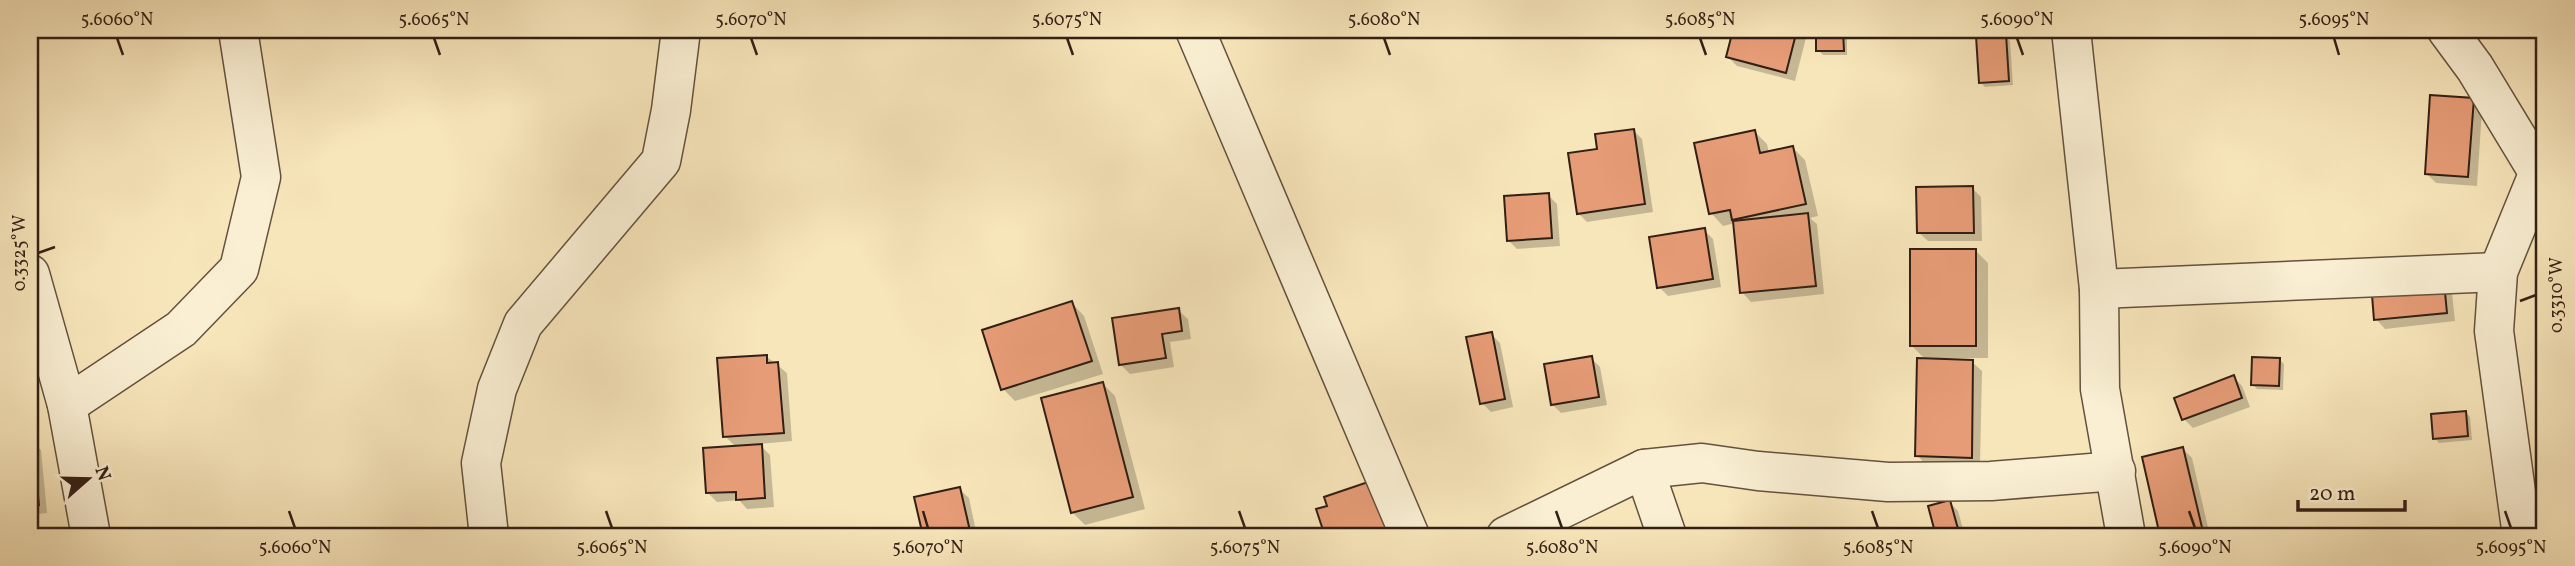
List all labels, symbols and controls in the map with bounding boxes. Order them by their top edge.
text: 5.6060°N [81,8,153,33]
text: 5.6065°N [399,8,469,33]
text: 5.6070°N [715,8,787,33]
text: 5.6075°N [1032,8,1102,33]
text: 5.6080°N [1348,8,1420,33]
text: 5.6085°N [1665,8,1735,33]
text: 5.6090°N [1980,8,2054,33]
text: 5.6095°N [2299,8,2369,33]
text: 0.3325°W [8,215,33,291]
text: 0.3310°W [2545,257,2570,333]
north arrow [52,444,122,514]
text: N [88,463,117,485]
scale bar [2298,468,2405,512]
text: 20 m [2309,480,2355,509]
text: 5.6060°N [259,536,331,561]
text: 5.6065°N [577,536,647,561]
text: 5.6070°N [892,536,964,561]
text: 5.6075°N [1210,536,1280,561]
text: 5.6080°N [1526,536,1598,561]
text: 5.6085°N [1843,536,1913,561]
text: 5.6090°N [2158,536,2232,561]
text: 5.6095°N [2476,536,2546,561]

